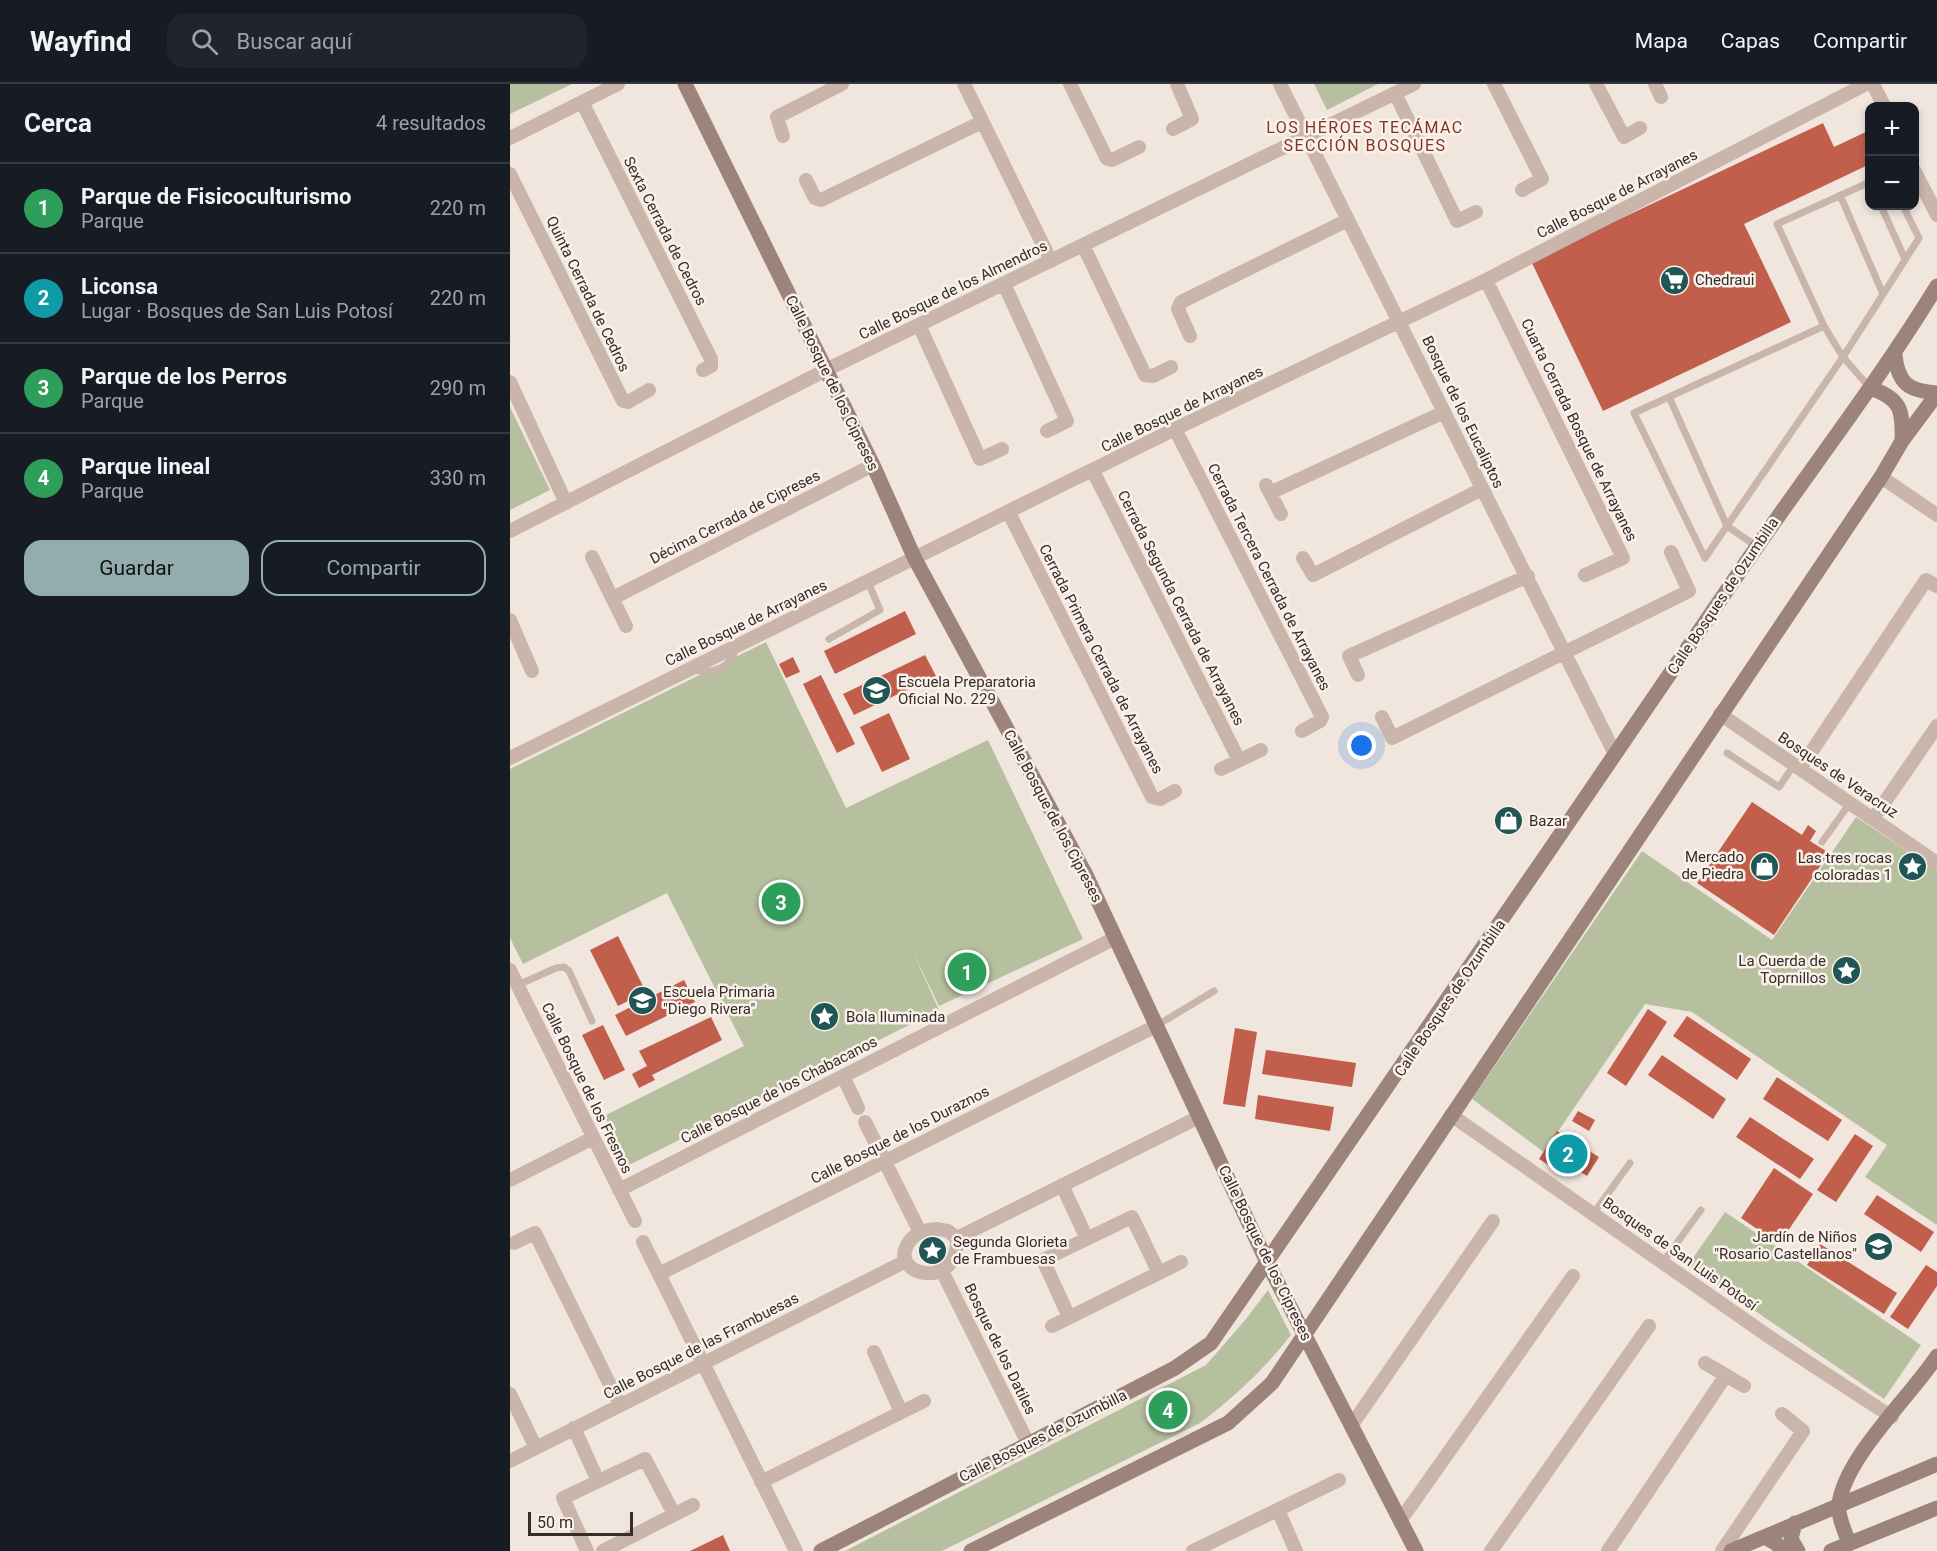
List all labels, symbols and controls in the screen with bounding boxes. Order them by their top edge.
search box [167,14,587,68]
text: Wayfind [30,25,131,58]
icon: search [188,25,221,58]
text: Buscar aquí [236,29,352,54]
text: Mapa [1635,29,1688,53]
text: Capas [1721,29,1780,53]
text: Compartir [1813,29,1907,53]
map controls [1865,102,1919,210]
button: + [1865,102,1919,156]
text: Cerca [24,108,92,138]
text: 4 resultados [376,111,486,135]
district label: LOS HÉROES TECÁMAC SECCIÓN BOSQUES [1266,118,1464,155]
street label: Calle Bosque de Arrayanes [1534,146,1700,242]
street label: Sexta Cerrada de Cedros [620,154,710,308]
button: − [1865,156,1919,210]
text: Parque de Fisicoculturismo [81,184,351,209]
text: 1 [38,196,49,220]
text: 220 m [430,196,486,220]
text: Parque [81,209,144,233]
street label: Quinta Cerrada de Cedros [542,213,634,375]
street label: Calle Bosque de los Almendros [856,236,1050,344]
supermarket icon: Chedraui [1658,264,1690,296]
place label: Chedraui [1695,271,1754,289]
text: Liconsa [81,274,158,299]
text: 2 [38,286,49,310]
text: 220 m [430,286,486,310]
street label: Calle Bosque de los Cipreses [782,292,882,474]
text: Lugar · Bosques de San Luis Potosí [81,299,393,323]
street label: Cuarta Cerrada Bosque de Arrayanes [1517,316,1641,544]
street label: Bosque de los Eucaliptos [1418,333,1508,491]
street label: Calle Bosque de Arrayanes [1098,362,1266,456]
text: Parque de los Perros [81,364,287,389]
text: 3 [38,376,49,400]
text: 290 m [430,376,486,400]
text: Parque [81,389,144,413]
text: Parque lineal [81,454,210,479]
street label: Cerrada Tercera Cerrada de Arrayanes [1204,460,1334,694]
text: 4 [38,466,49,490]
text: 330 m [430,466,486,490]
street label: Décima Cerrada de Cipreses [647,466,823,568]
text: Parque [81,479,144,503]
street label: Cerrada Segunda Cerrada de Arrayanes [1114,487,1248,729]
street label: Calle Bosques de Ozumbilla [1664,514,1782,678]
button: Guardar [24,540,249,596]
button: Compartir [261,540,486,596]
street label: Cerrada Primera Cerrada de Arrayanes [1035,541,1167,777]
street label: Calle Bosque de Arrayanes [662,576,830,670]
place label: Escuela Preparatoria Oficial No. 229 [898,673,1036,708]
school or university icon: Escuela Preparatoria Oficial No. 229 [861,675,893,707]
street label: Calle Bosque de los Cipreses [1000,727,1106,905]
street label: Bosques de Veracruz [1775,728,1901,822]
your location [1347,731,1376,760]
shop icon: Bazar [1492,805,1524,837]
place label: Bazar [1529,812,1567,830]
place label: Mercado de Piedra [1681,848,1744,883]
place label: Las tres rocas coloradas 1 [1798,849,1892,884]
shop icon: Mercado de Piedra [1749,850,1781,882]
place icon: Las tres rocas coloradas 1 [1897,851,1929,883]
pin: 3 [762,880,800,924]
street label: Calle Bosques de Ozumbilla [1391,916,1509,1080]
pin: 1 [948,950,986,994]
place label: La Cuerda de Toprnillos [1738,952,1826,987]
place icon: La Cuerda de Toprnillos [1831,954,1863,986]
place label: Escuela Primaria "Diego Rivera" [663,983,775,1018]
school or university icon: Escuela Primaria "Diego Rivera" [626,985,658,1017]
street label: Calle Bosque de los Fresnos [538,1000,636,1176]
place icon: Bola Iluminada [809,1001,841,1033]
place label: Bola Iluminada [846,1008,945,1026]
street label: Calle Bosque de los Chabacanos [678,1032,880,1148]
street label: Calle Bosque de los Duraznos [808,1082,992,1188]
pin: 2 [1548,1132,1588,1176]
street label: Calle Bosque de los Cipreses [1215,1162,1315,1344]
street label: Bosques de San Luis Potosí [1599,1194,1762,1315]
place label: Jardín de Niños "Rosario Castellanos" [1714,1228,1857,1263]
school or university icon: Jardín de Niños "Rosario Castellanos" [1862,1230,1894,1262]
place label: Segunda Glorieta de Frambuesas [953,1233,1067,1268]
place icon: Segunda Glorieta de Frambuesas [916,1235,948,1267]
street label: Bosque de los Datiles [960,1280,1040,1418]
street label: Calle Bosque de las Frambuesas [600,1289,802,1403]
street label: Calle Bosques de Ozumbilla [956,1386,1130,1486]
pin: 4 [1148,1388,1188,1432]
scale bar [528,1509,633,1536]
text: 50 m [537,1513,573,1532]

